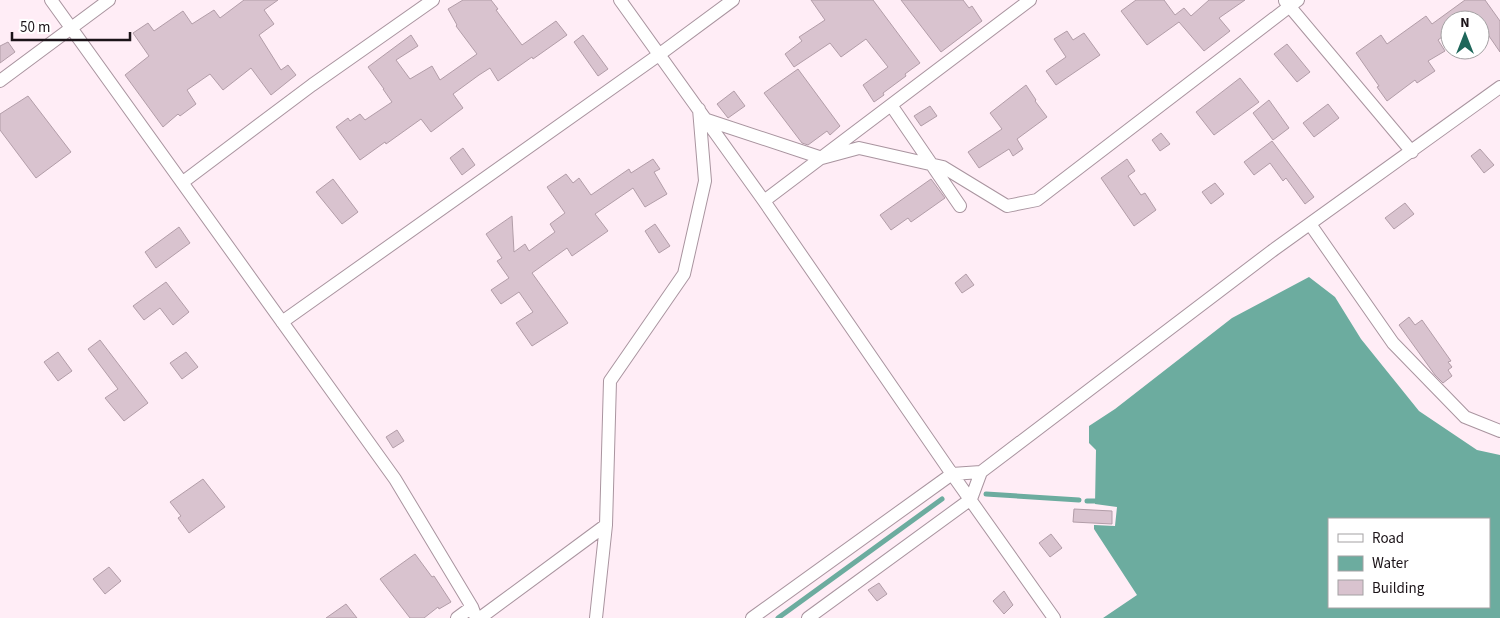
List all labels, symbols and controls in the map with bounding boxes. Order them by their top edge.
scale bar [12,10,130,42]
north arrow [1440,10,1490,60]
text: N [1460,13,1470,33]
text: 50 m [20,17,50,38]
legend [1328,518,1490,608]
text: Road [1372,528,1404,549]
text: Water [1372,553,1409,574]
text: Building [1372,578,1425,599]

